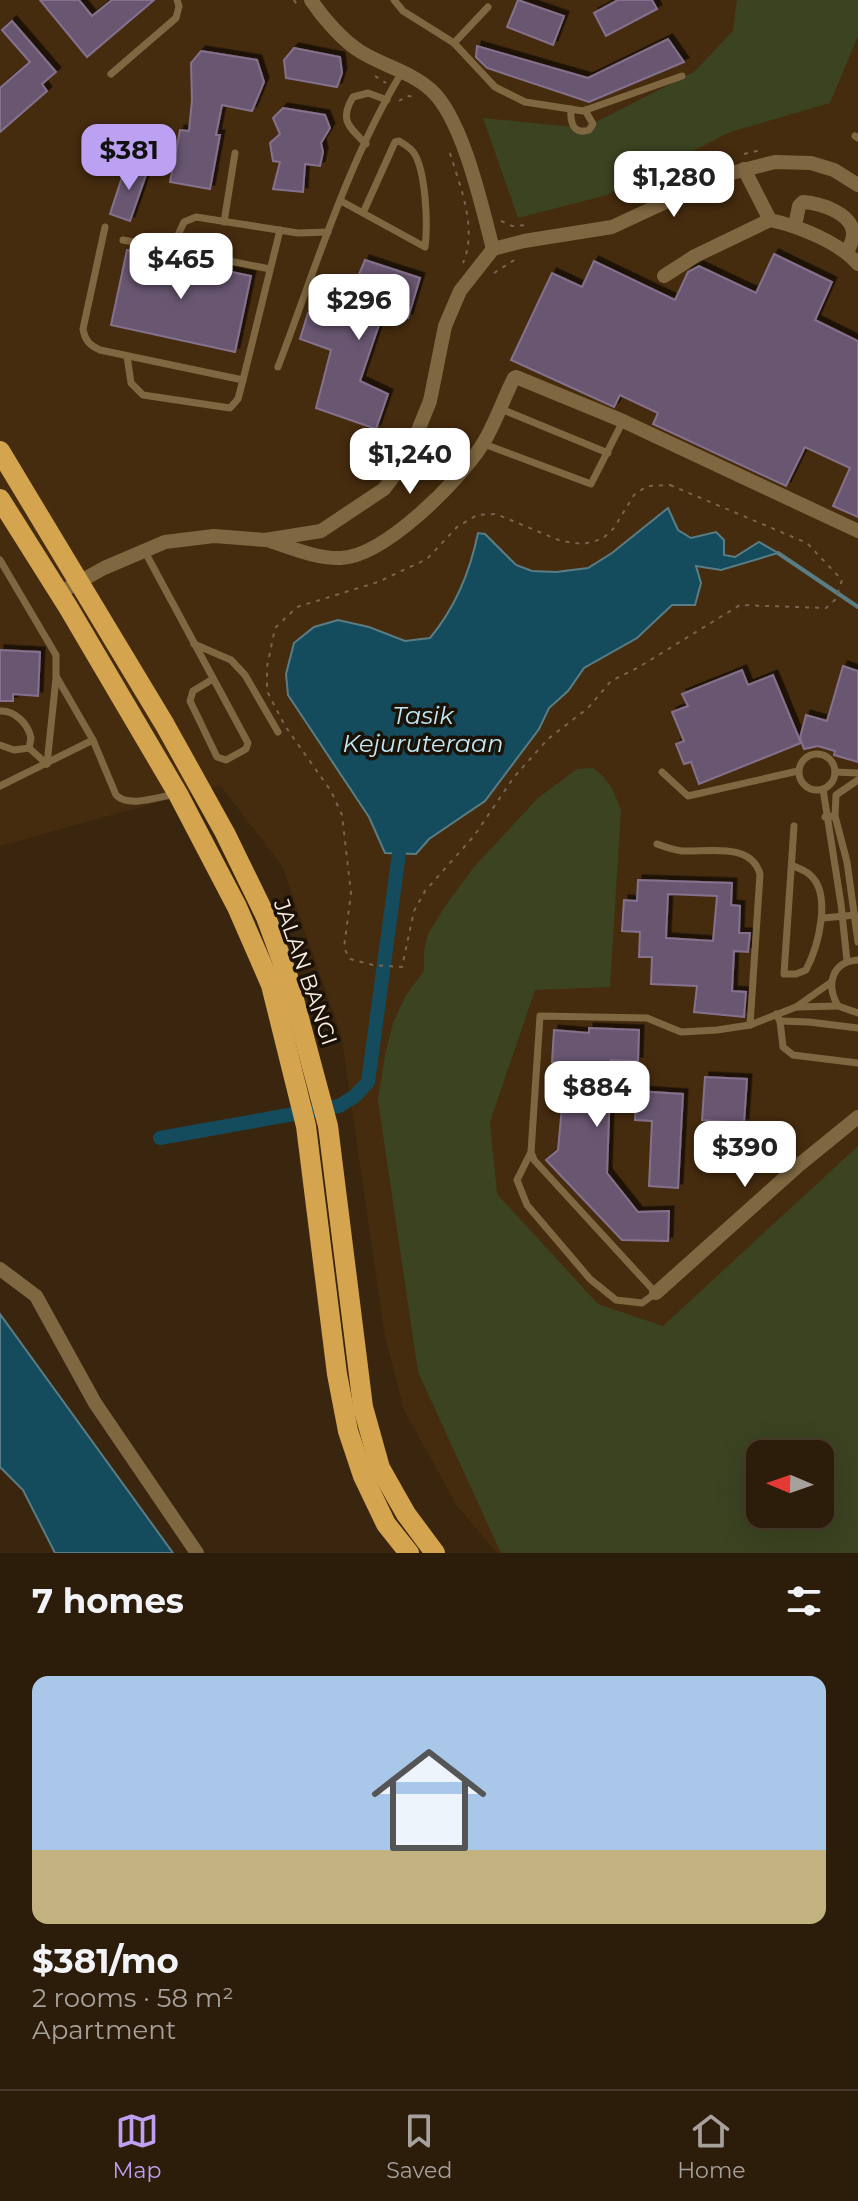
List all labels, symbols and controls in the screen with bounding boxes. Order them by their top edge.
pin: $381 [82,124,176,192]
text: $381 [99,134,159,166]
pin: $1,280 [609,151,739,219]
text: $1,280 [632,161,716,193]
pin: $465 [134,233,228,301]
text: $465 [148,243,214,275]
pin: $296 [312,274,406,342]
text: $296 [326,284,392,316]
pin: $1,240 [345,428,475,496]
text: $1,240 [368,438,452,470]
water label: Tasik Kejuruteraan [342,701,504,758]
street label: JALAN BANGI [268,895,343,1049]
pin: $884 [550,1061,644,1129]
text: $884 [563,1071,631,1103]
pin: $390 [698,1121,792,1189]
text: $390 [712,1131,778,1163]
north arrow [746,1440,834,1528]
map controls [746,1440,834,1528]
icon: filters [782,1579,826,1623]
text: 7 homes [32,1580,184,1622]
icon: home [357,1728,501,1872]
text: $381/mo [32,1940,179,1982]
text: 2 rooms · 58 m² [32,1982,234,2014]
text: Apartment [32,2014,176,2046]
tab: Map [112,2109,161,2184]
tab: Saved [386,2109,452,2184]
tab: Home [677,2109,746,2184]

